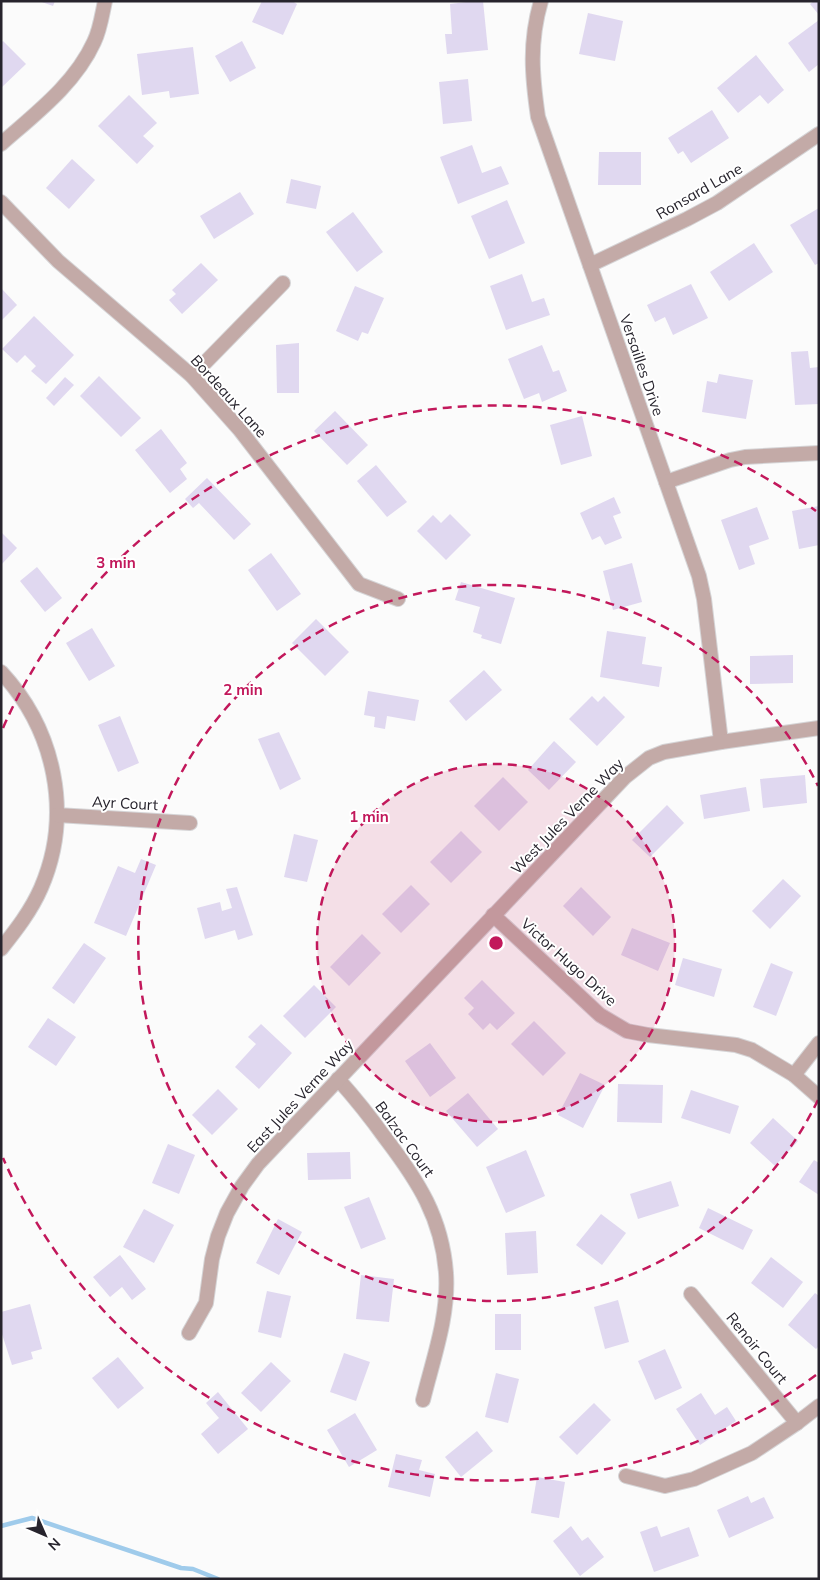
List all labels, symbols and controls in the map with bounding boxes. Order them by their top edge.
street label: Ronsard Lane [653,159,745,223]
street label: Versailles Drive [616,312,668,418]
street label: Bordeaux Lane [187,351,271,441]
text: 3 min [96,553,136,572]
text: 2 min [223,680,263,699]
street label: West Jules Verne Way [507,754,627,878]
street label: Ayr Court [92,792,158,814]
text: 1 min [349,807,389,826]
street label: Victor Hugo Drive [517,914,621,1010]
centre of rings [487,934,505,952]
street label: East Jules Verne Way [243,1035,357,1156]
street label: Balzac Court [371,1097,439,1181]
street label: Renoir Court [722,1308,792,1388]
north arrow [20,1510,70,1560]
text: N [44,1534,64,1554]

